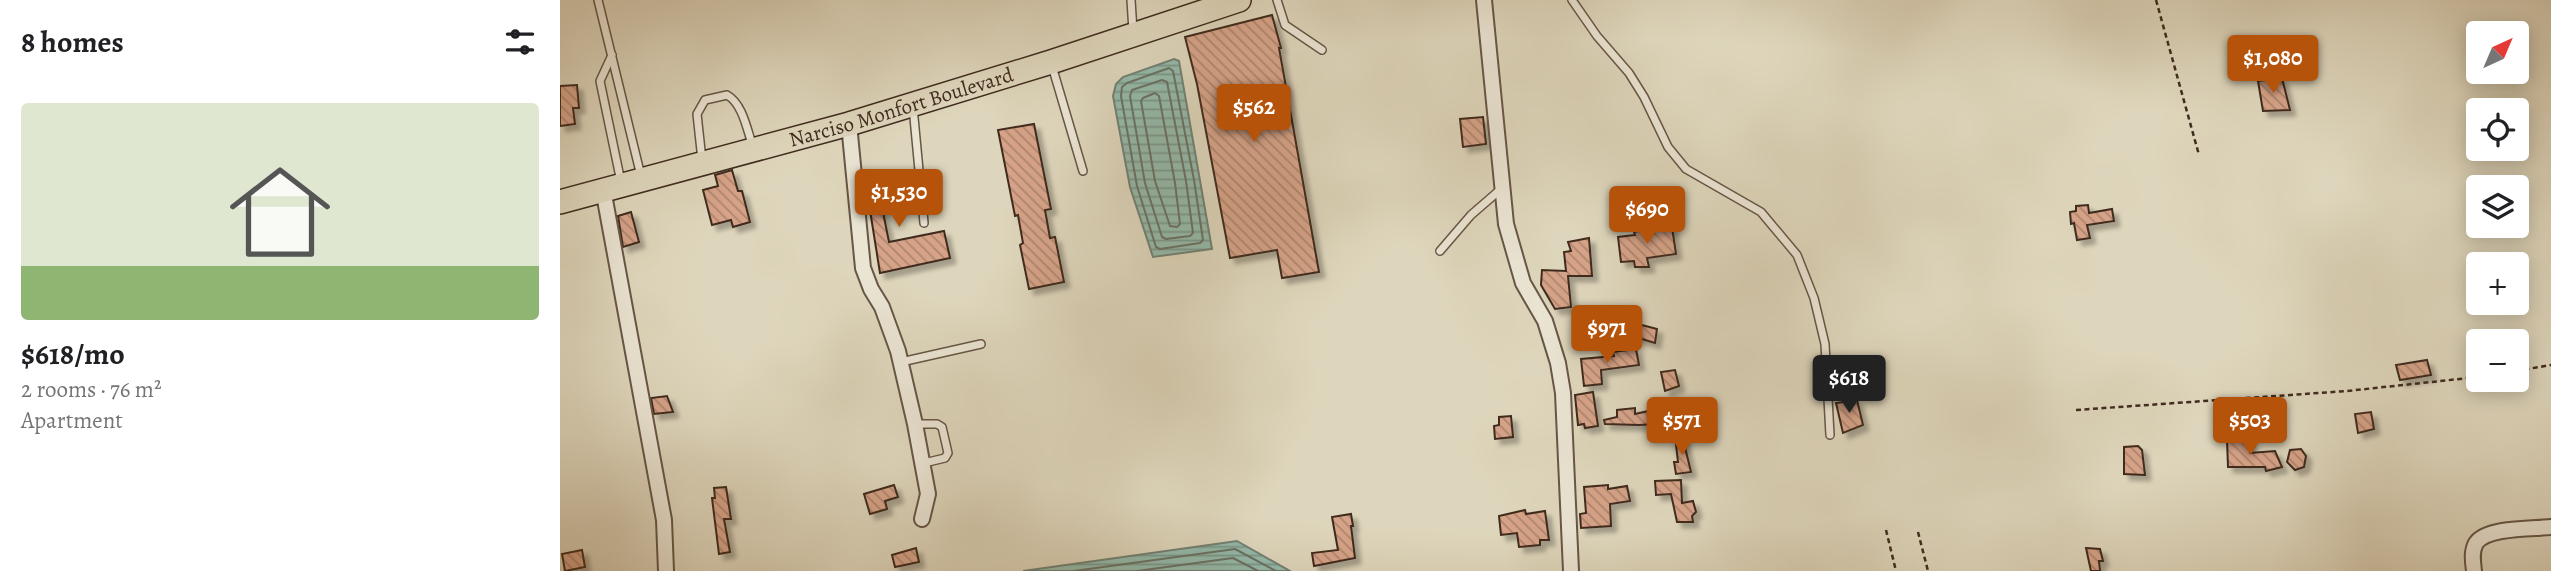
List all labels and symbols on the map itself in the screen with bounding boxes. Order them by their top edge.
north arrow [2466,21,2529,84]
pin: $1,080 [2216,36,2330,95]
street label: Narciso Monfort Boulevard [786,60,1017,154]
pin: $562 [1213,85,1295,144]
pin: $1,530 [842,170,956,229]
pin: $690 [1606,187,1688,246]
pin: $971 [1566,306,1648,365]
pin: $618 [1808,356,1890,415]
pin: $571 [1641,398,1723,457]
pin: $503 [2209,398,2291,457]

